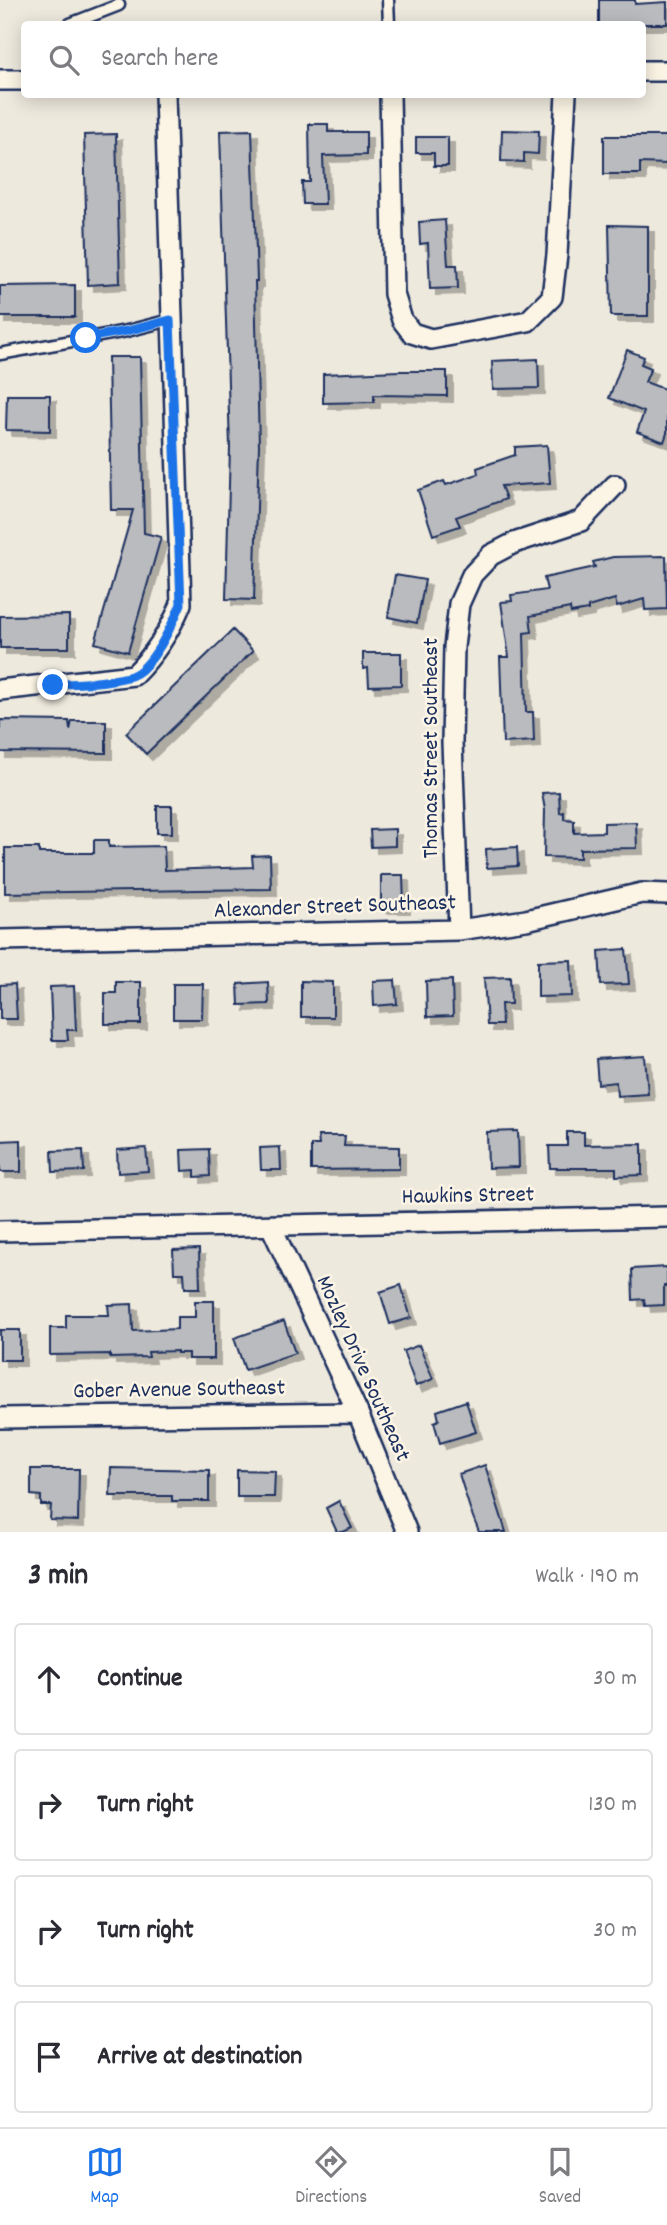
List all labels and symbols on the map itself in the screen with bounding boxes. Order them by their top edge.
route start [70,322,101,353]
street label: Thomas Street Southeast [416,637,449,859]
route end [37,669,68,700]
street label: Alexander Street Southeast [213,887,457,929]
street label: Hawkins Street [401,1179,535,1215]
street label: Mozley Drive Southeast [306,1271,418,1467]
street label: Gober Avenue Southeast [73,1373,285,1409]

